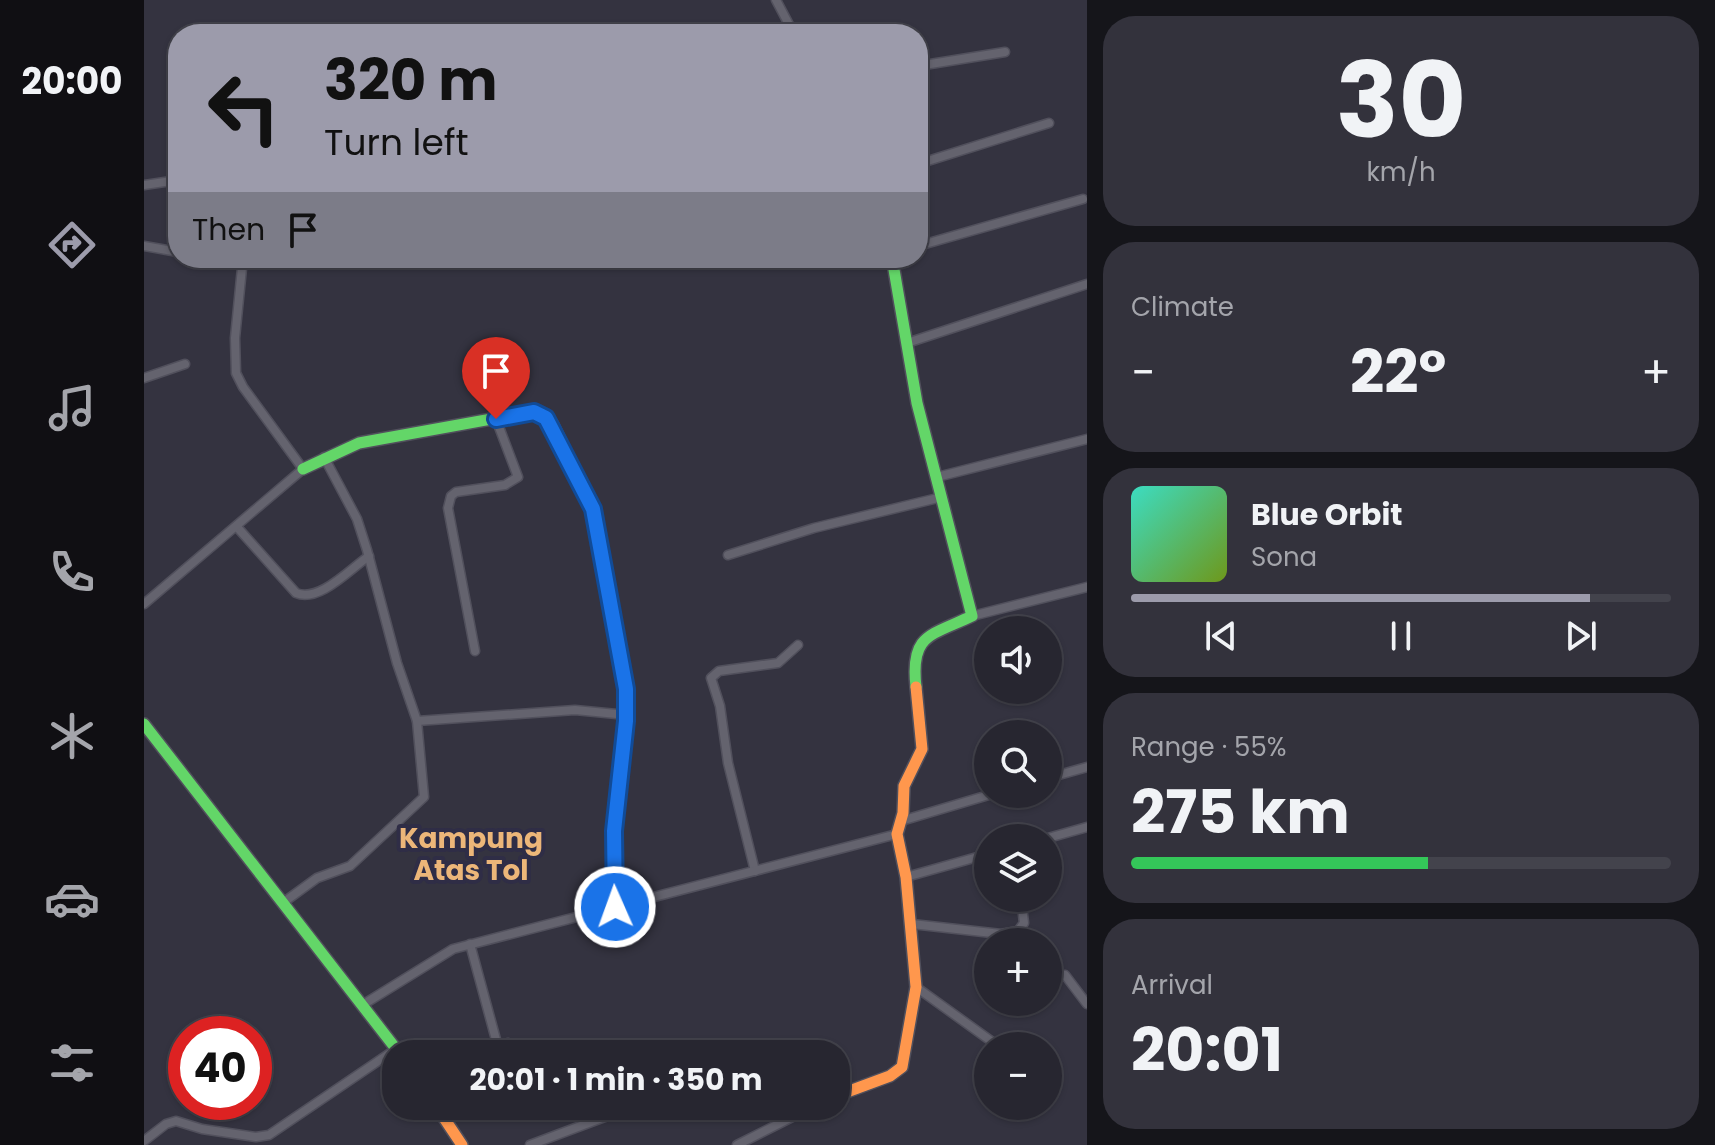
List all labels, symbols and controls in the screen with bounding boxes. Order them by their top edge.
text: 30 [1336,28,1466,173]
text: 320 m [324,41,498,120]
text: 20:00 [21,56,123,107]
icon: left [192,56,296,160]
text: Turn left [324,117,469,168]
text: km/h [1366,154,1436,190]
text: Then [192,208,265,251]
icon: arrive [281,208,325,252]
icon: directions [44,217,100,273]
text: Climate [1131,289,1234,325]
text: 22° [1350,330,1446,414]
pin [462,337,530,419]
text: − [1131,342,1155,403]
text: + [1641,342,1671,403]
icon: arrive [474,349,518,393]
icon: music [44,380,100,436]
text: Blue Orbit [1251,493,1403,536]
text: Sona [1251,539,1317,575]
icon: phone [44,544,100,600]
icon: previous [1199,614,1243,658]
icon: pause [1379,614,1423,658]
icon: next [1559,614,1603,658]
map controls [974,616,1062,1120]
button: sound [974,616,1062,704]
icon: climate [44,708,100,764]
button: search [974,720,1062,808]
text: Range · 55% [1131,729,1287,765]
text: 275 km [1131,770,1350,854]
district label: Kampung Atas Tol [399,819,543,890]
button: layers [974,824,1062,912]
position arrow [573,865,657,949]
icon: car [44,871,100,927]
button: + [974,928,1062,1016]
text: Arrival [1131,967,1213,1003]
text: 20:01 [1131,1008,1283,1092]
speed limit sign: 40 [168,1016,272,1120]
button: − [974,1032,1062,1120]
icon: filters [44,1035,100,1091]
text: 20:01 · 1 min · 350 m [469,1058,763,1101]

